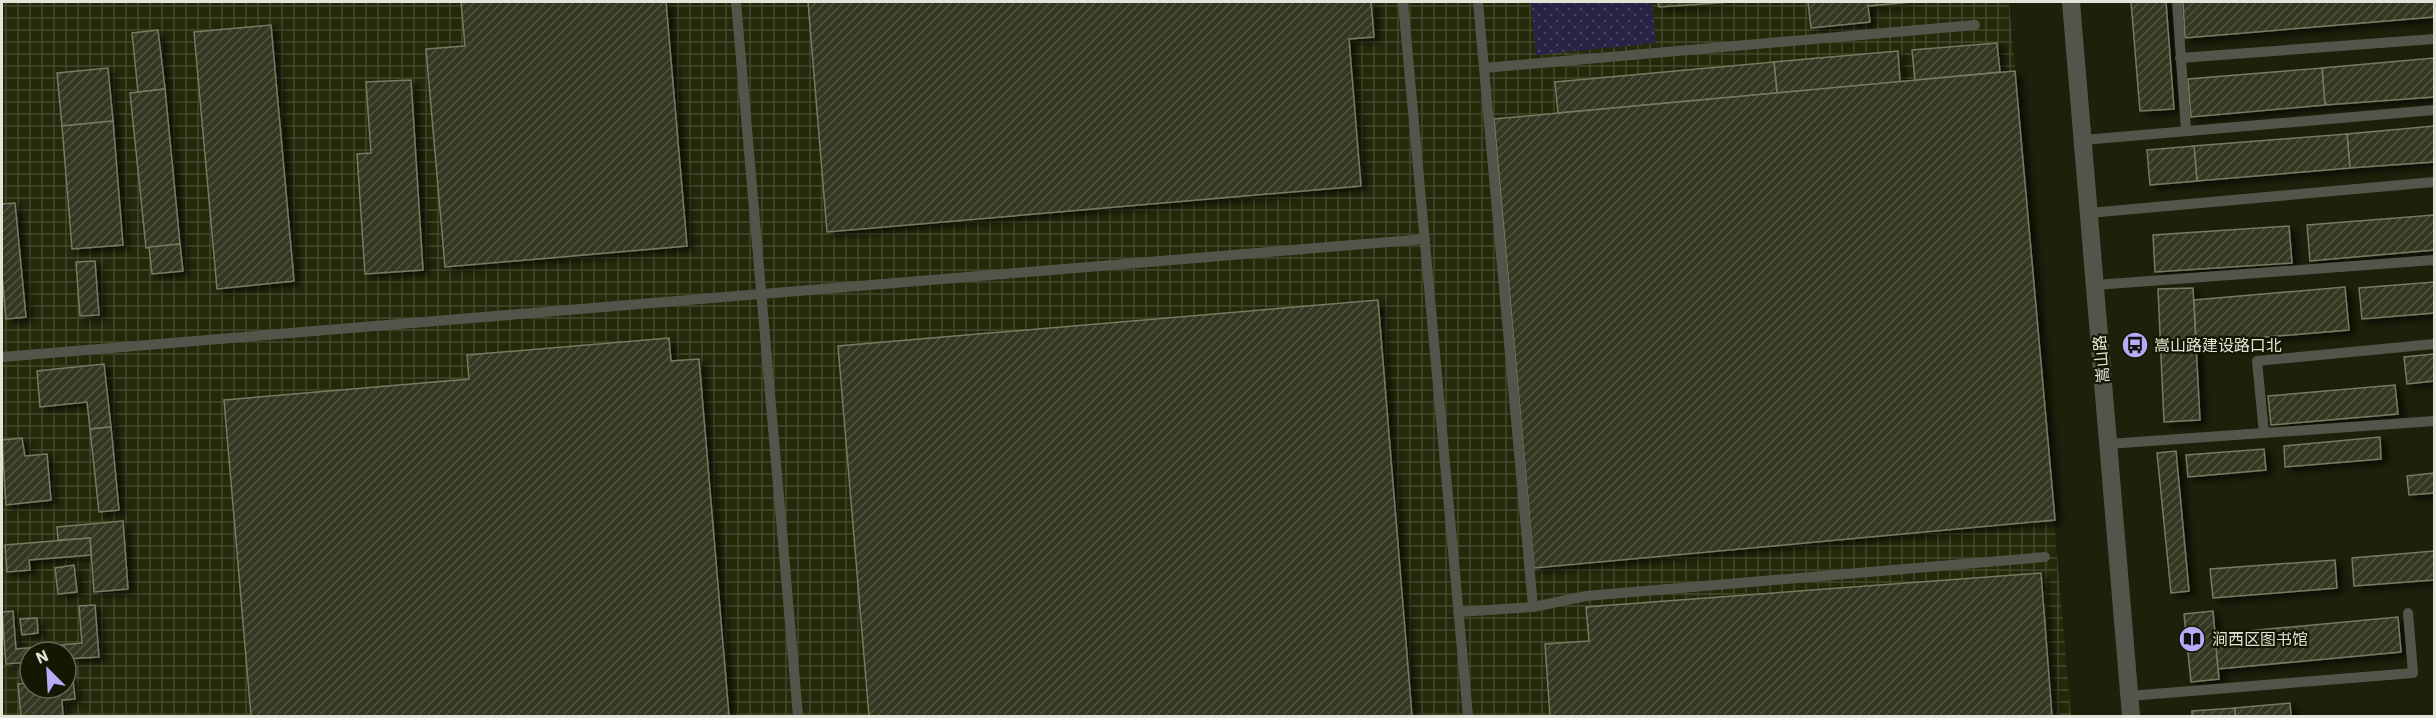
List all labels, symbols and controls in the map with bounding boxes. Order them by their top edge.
bus stop icon: 嵩山路建设路口北 [2120,330,2150,360]
street label: 嵩山路 [2089,334,2113,384]
place label: 嵩山路建设路口北 [2154,335,2282,355]
library icon: 涧西区图书馆 [2177,624,2207,654]
place label: 涧西区图书馆 [2212,629,2308,649]
north arrow [18,640,78,700]
text: N [33,645,51,668]

